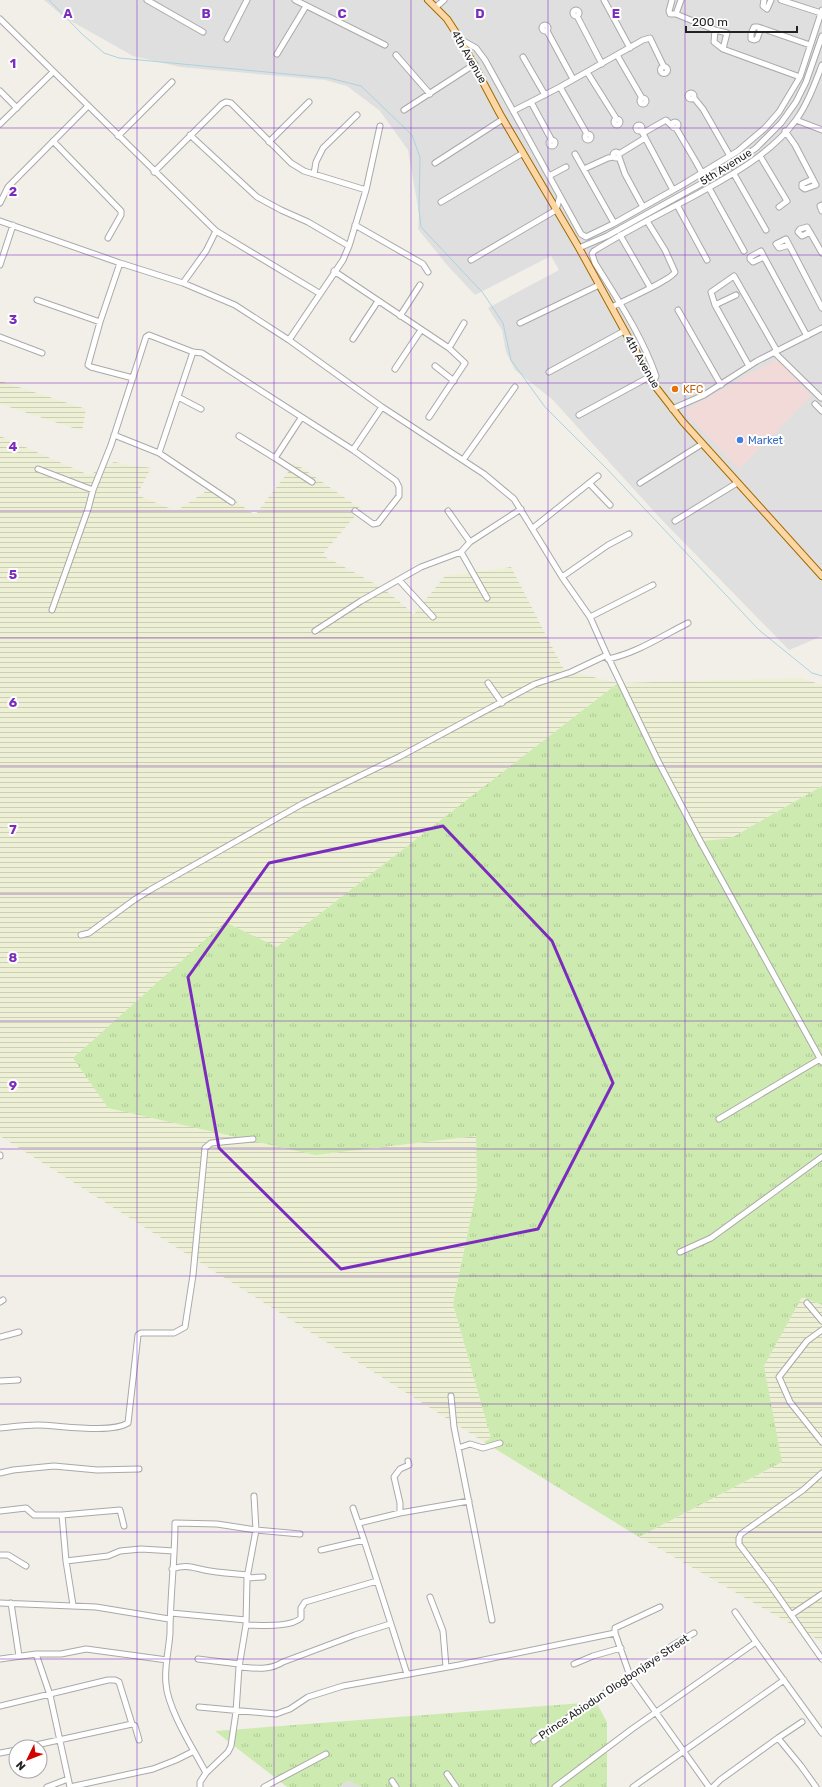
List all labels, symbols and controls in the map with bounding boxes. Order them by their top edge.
text: A [63,6,73,21]
text: B [201,6,211,21]
text: C [337,6,347,21]
text: D [475,6,485,21]
text: E [612,6,620,21]
scale bar [686,8,797,34]
text: 200 m [692,15,728,29]
street label: 4th Avenue [449,28,489,86]
text: 1 [10,56,16,71]
street label: 5th Avenue [698,146,754,188]
text: 2 [9,184,17,199]
text: 3 [9,312,18,327]
street label: 4th Avenue [622,333,662,391]
place label: KFC [683,383,703,396]
marker: KFC [670,384,680,394]
place label: Market [748,434,784,447]
marker: Market [735,435,745,445]
text: 4 [9,439,18,454]
text: 5 [9,567,17,582]
text: 6 [9,695,18,710]
text: 7 [9,822,17,837]
text: 8 [9,950,18,965]
text: 9 [9,1078,17,1093]
street label: Prince Abiodun Ologbonjaye Street [536,1631,692,1742]
north arrow [8,1739,48,1779]
text: N [14,1758,29,1773]

